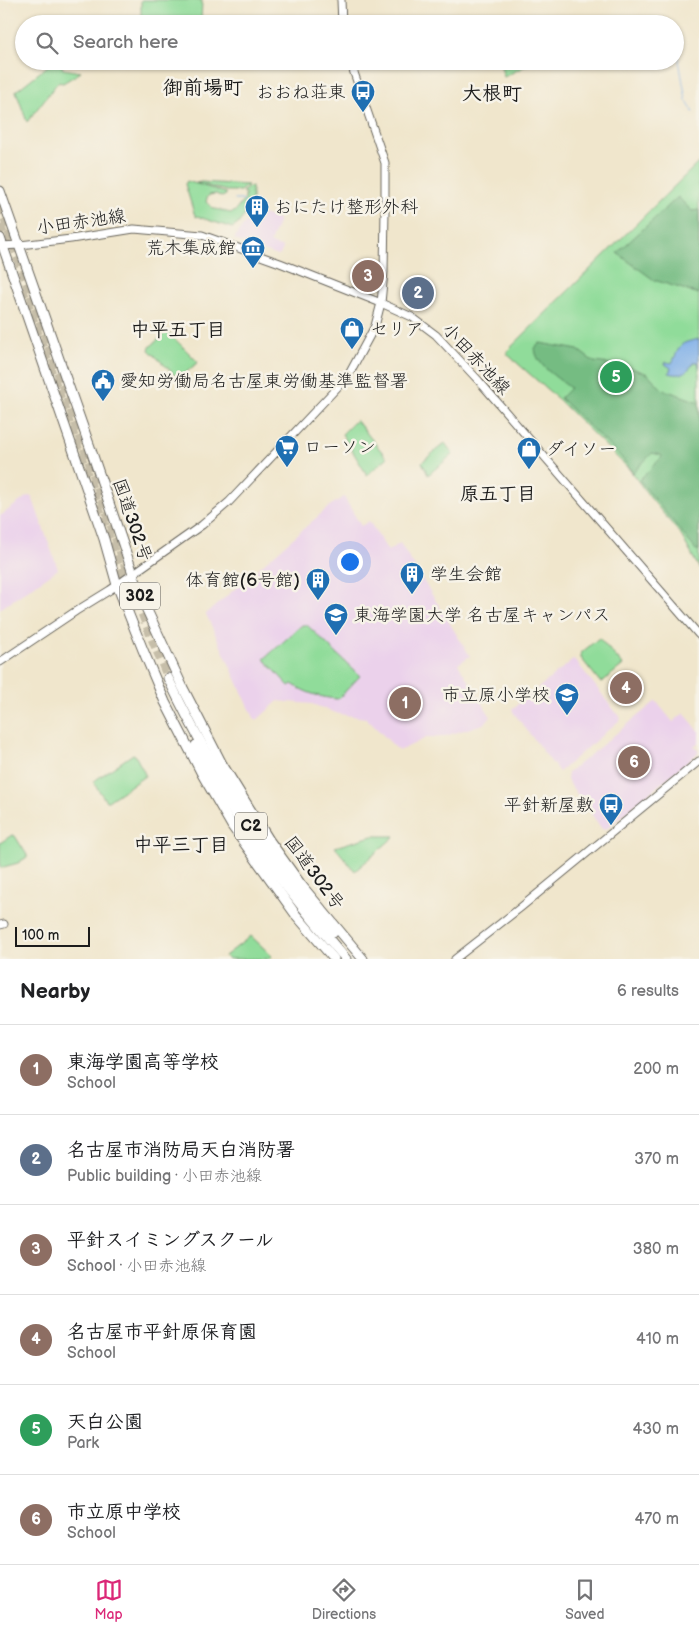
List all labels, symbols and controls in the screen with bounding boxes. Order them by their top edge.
search box [15,15,684,70]
icon: search [33,29,61,57]
text: Search here [73,31,178,54]
district label: 御前場町 [163,76,243,100]
bus stop icon: おおね荘東 [350,79,376,113]
place label: おおね荘東 [256,82,346,103]
district label: 大根町 [462,82,522,106]
building icon: おにたけ整形外科 [244,194,270,228]
place label: おにたけ整形外科 [274,197,418,218]
street label: 小田赤池線 [35,205,127,239]
museum icon: 荒木集成館 [240,235,266,269]
place label: 荒木集成館 [146,238,236,259]
pin: 3 [352,257,384,295]
pin: 2 [402,274,434,312]
shop icon: セリア [339,316,365,350]
district label: 中平五丁目 [130,319,226,342]
place label: セリア [370,319,424,340]
street label: 小田赤池線 [438,319,514,399]
pin: 5 [600,358,632,396]
public building icon: 愛知労働局名古屋東労働基準監督署 [90,368,116,402]
place label: 愛知労働局名古屋東労働基準監督署 [120,371,408,392]
supermarket icon: ローソン [274,434,300,468]
shop icon: ダイソー [516,436,542,470]
place label: ローソン [304,437,376,458]
place label: ダイソー [546,439,616,460]
street label: 国道302号 [108,476,156,564]
district label: 原五丁目 [460,483,536,506]
your location [337,549,363,575]
building icon: 学生会館 [399,561,425,595]
place label: 学生会館 [430,564,502,585]
building icon: 体育館(6号館) [305,567,331,601]
place label: 体育館(6号館) [186,570,300,591]
road number: 302 [120,582,160,610]
school or university icon: 東海学園大学 名古屋キャンパス [323,602,349,636]
place label: 東海学園大学 名古屋キャンパス [354,605,610,626]
pin: 4 [610,669,642,707]
school or university icon: 市立原小学校 [554,682,580,716]
pin: 1 [389,684,421,722]
place label: 市立原小学校 [442,685,550,706]
pin: 6 [618,743,650,781]
bus stop icon: 平針新屋敷 [598,792,624,826]
place label: 平針新屋敷 [504,795,594,816]
road number: C2 [235,812,267,839]
street label: 国道302号 [280,832,348,914]
district label: 中平三丁目 [133,834,229,857]
scale bar [15,924,90,947]
text: 100 m [22,927,59,944]
text: Nearby [20,979,90,1004]
text: 6 results [617,982,679,1001]
text: 東海学園高等学校 [67,1051,219,1074]
text: 1 [33,1060,39,1079]
text: 200 m [633,1060,679,1079]
text: School [67,1074,116,1093]
text: 名古屋市消防局天白消防署 [67,1139,295,1162]
text: 2 [31,1150,41,1169]
text: 370 m [634,1150,679,1169]
text: Public building · 小田赤池線 [67,1167,262,1186]
text: 平針スイミングスクール [67,1229,274,1252]
text: 3 [31,1240,41,1259]
text: 380 m [633,1240,679,1259]
text: School · 小田赤池線 [67,1257,206,1276]
text: 名古屋市平針原保育園 [67,1321,257,1344]
text: 4 [31,1330,41,1349]
text: 410 m [636,1330,679,1349]
text: School [67,1344,116,1363]
text: 天白公園 [67,1411,143,1434]
text: 5 [31,1420,41,1439]
text: 430 m [632,1420,679,1439]
text: Park [67,1434,99,1453]
text: 市立原中学校 [67,1501,181,1524]
text: 6 [31,1510,41,1529]
text: 470 m [634,1510,679,1529]
text: School [67,1524,116,1543]
tab: Map [95,1576,123,1623]
tab: Directions [312,1576,376,1623]
tab: Saved [565,1576,604,1623]

